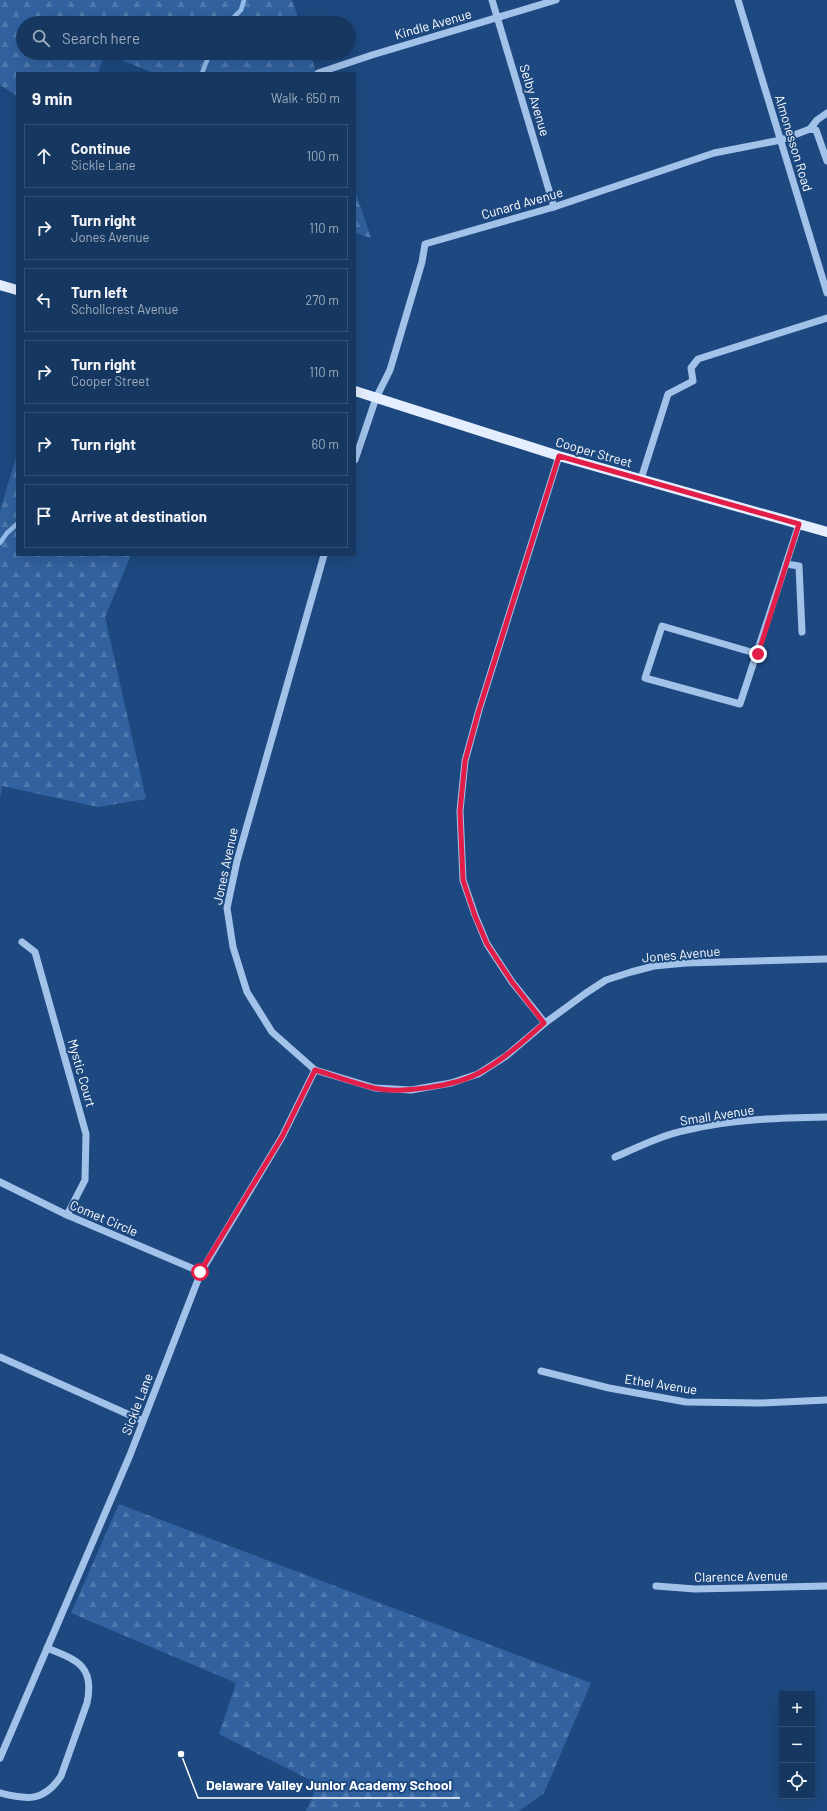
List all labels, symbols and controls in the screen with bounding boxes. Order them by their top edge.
street label: Kindle Avenue [393,5,473,43]
search box [16,16,356,60]
icon: search [30,27,52,49]
text: Search here [62,29,140,47]
street label: Selby Avenue [516,62,554,138]
text: 9 min [32,88,72,108]
text: Walk · 650 m [271,90,340,106]
street label: Almonesson Road [772,93,816,193]
text: Continue [71,139,131,157]
icon: ahead [33,145,55,167]
text: 100 m [306,148,339,164]
text: Sickle Lane [71,157,136,173]
street label: Cunard Avenue [479,184,565,222]
text: Turn right [71,211,136,229]
icon: right [33,217,55,239]
text: 110 m [309,220,339,236]
text: Jones Avenue [71,229,149,245]
text: Turn left [71,283,127,301]
icon: left [33,289,55,311]
text: 270 m [305,292,339,308]
text: Schollcrest Avenue [71,301,178,317]
text: Turn right [71,355,136,373]
icon: right [33,361,55,383]
text: 110 m [309,364,339,380]
text: Cooper Street [71,373,150,389]
icon: right [33,433,55,455]
street label: Cooper Street [554,433,634,471]
text: Turn right [71,435,136,453]
text: 60 m [312,436,339,452]
icon: arrive [33,505,55,527]
text: Arrive at destination [71,507,207,525]
route end [749,645,767,663]
street label: Jones Avenue [209,826,241,906]
street label: Jones Avenue [641,943,721,965]
street label: Mystic Court [65,1037,99,1109]
street label: Small Avenue [679,1101,755,1129]
street label: Comet Circle [68,1196,140,1240]
route start [191,1263,209,1281]
street label: Ethel Avenue [624,1370,699,1398]
street label: Sickle Lane [118,1371,156,1437]
street label: Clarence Avenue [694,1567,788,1585]
map controls [779,1691,815,1799]
button: + [779,1691,815,1727]
button: − [779,1727,815,1763]
button: locate [779,1763,815,1799]
callout: Delaware Valley Junior Academy School [198,1772,460,1798]
text: Delaware Valley Junior Academy School [206,1776,452,1793]

